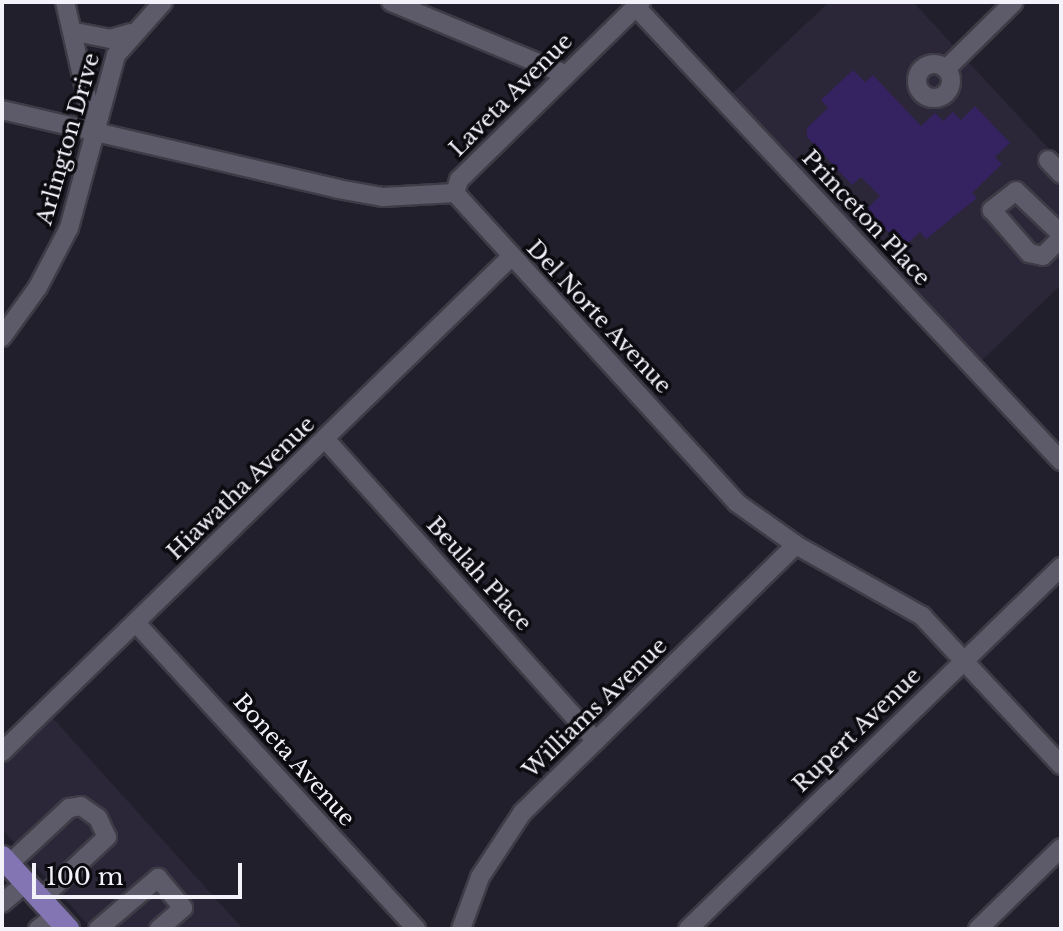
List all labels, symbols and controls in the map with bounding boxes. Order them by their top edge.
street label: Laveta Avenue [444,28,578,162]
street label: Arlington Drive [31,50,105,228]
street label: Princeton Place [796,145,936,291]
street label: Del Norte Avenue [521,235,677,399]
street label: Hiawatha Avenue [161,410,321,566]
street label: Beulah Place [421,512,537,636]
street label: Williams Avenue [517,632,673,784]
street label: Rupert Avenue [787,662,927,798]
street label: Boneta Avenue [227,688,361,832]
scale bar [36,847,246,897]
text: 100 m [46,862,124,891]

